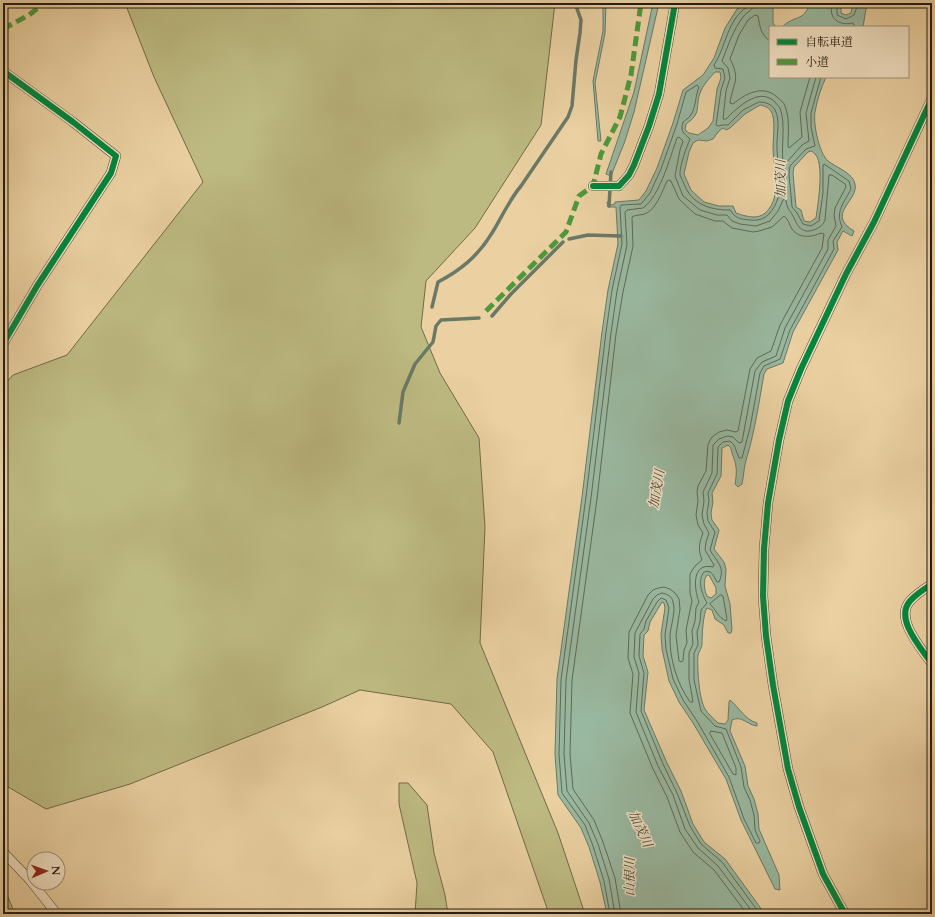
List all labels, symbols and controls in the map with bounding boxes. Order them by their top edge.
legend [769,26,909,78]
text: 自転車道 [805,34,853,50]
text: 小道 [805,54,829,70]
water label: 加茂川 [772,158,790,199]
water label: 加茂川 [645,466,670,510]
water label: 加茂川 [624,808,657,852]
north arrow [26,851,66,891]
water label: 山根川 [621,855,639,897]
text: N [48,866,63,876]

